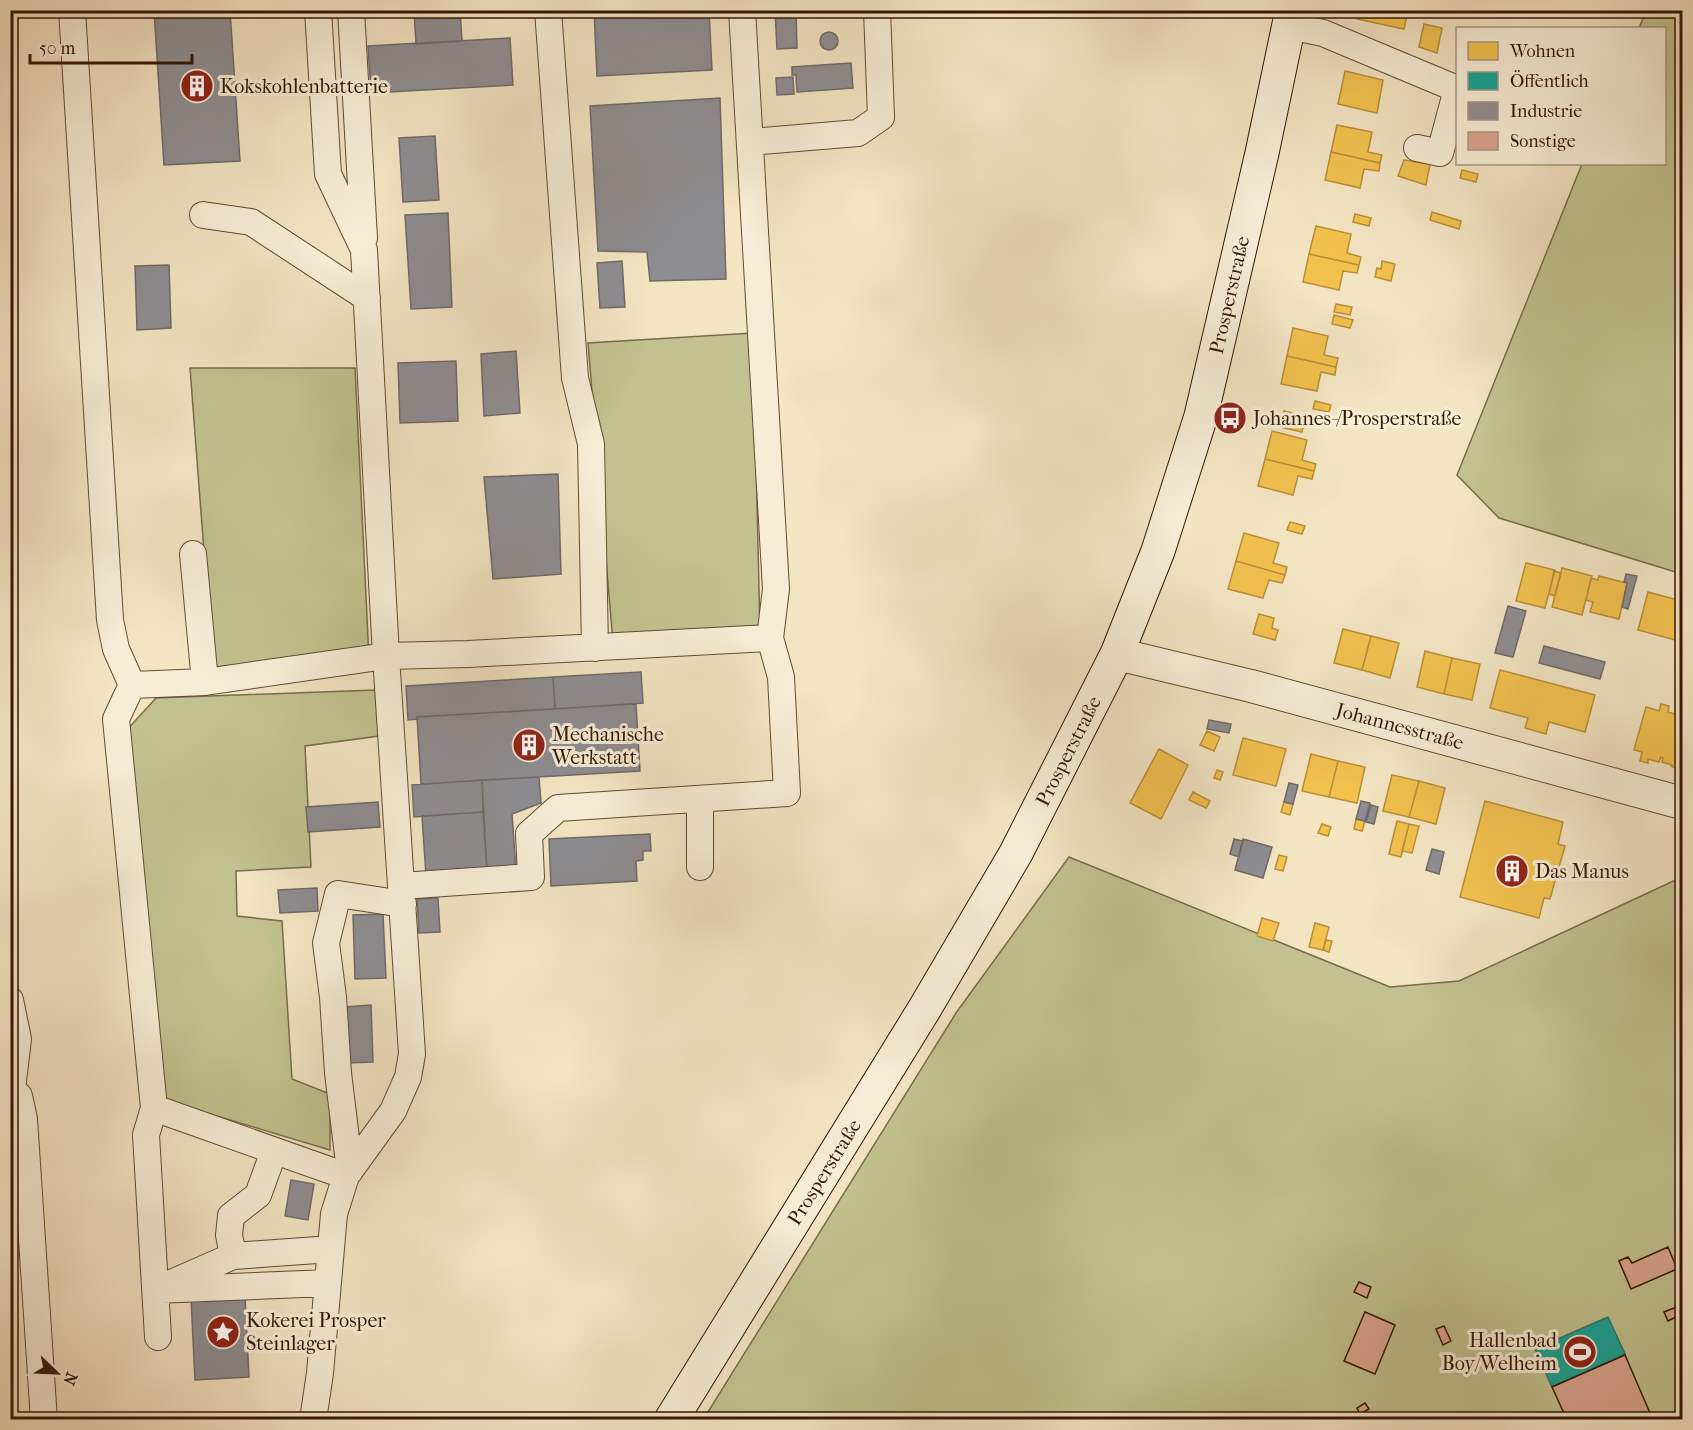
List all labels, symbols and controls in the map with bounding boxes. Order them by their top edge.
scale bar [30,27,192,65]
legend [1456,27,1666,165]
text: 50 m [39,38,76,59]
text: Wohnen [1509,41,1576,62]
building icon: Kokskohlenbatterie [179,68,215,104]
text: Öffentlich [1510,70,1589,92]
place label: Kokskohlenbatterie [220,75,388,98]
text: Industrie [1510,101,1582,122]
text: Sonstige [1510,131,1576,152]
street label: Prosperstraße [1205,234,1254,356]
bus stop icon: Johannes-/Prosperstraße [1212,400,1248,436]
place label: Johannes-/Prosperstraße [1251,407,1461,430]
street label: Prosperstraße [1031,692,1106,810]
street label: Johannesstraße [1332,698,1466,755]
place label: Mechanische Werkstatt [551,723,664,769]
building icon: Mechanische Werkstatt [511,727,547,763]
building icon: Das Manus [1494,853,1530,889]
place label: Das Manus [1535,860,1629,883]
street label: Prosperstraße [783,1115,866,1229]
place label: Kokerei Prosper Steinlager [246,1309,386,1355]
place icon: Kokerei Prosper Steinlager [205,1314,241,1350]
place label: Hallenbad Boy/Welheim [1442,1329,1558,1375]
sports icon: Hallenbad Boy/Welheim [1562,1334,1598,1370]
north arrow [27,1343,87,1403]
text: N [59,1369,81,1389]

